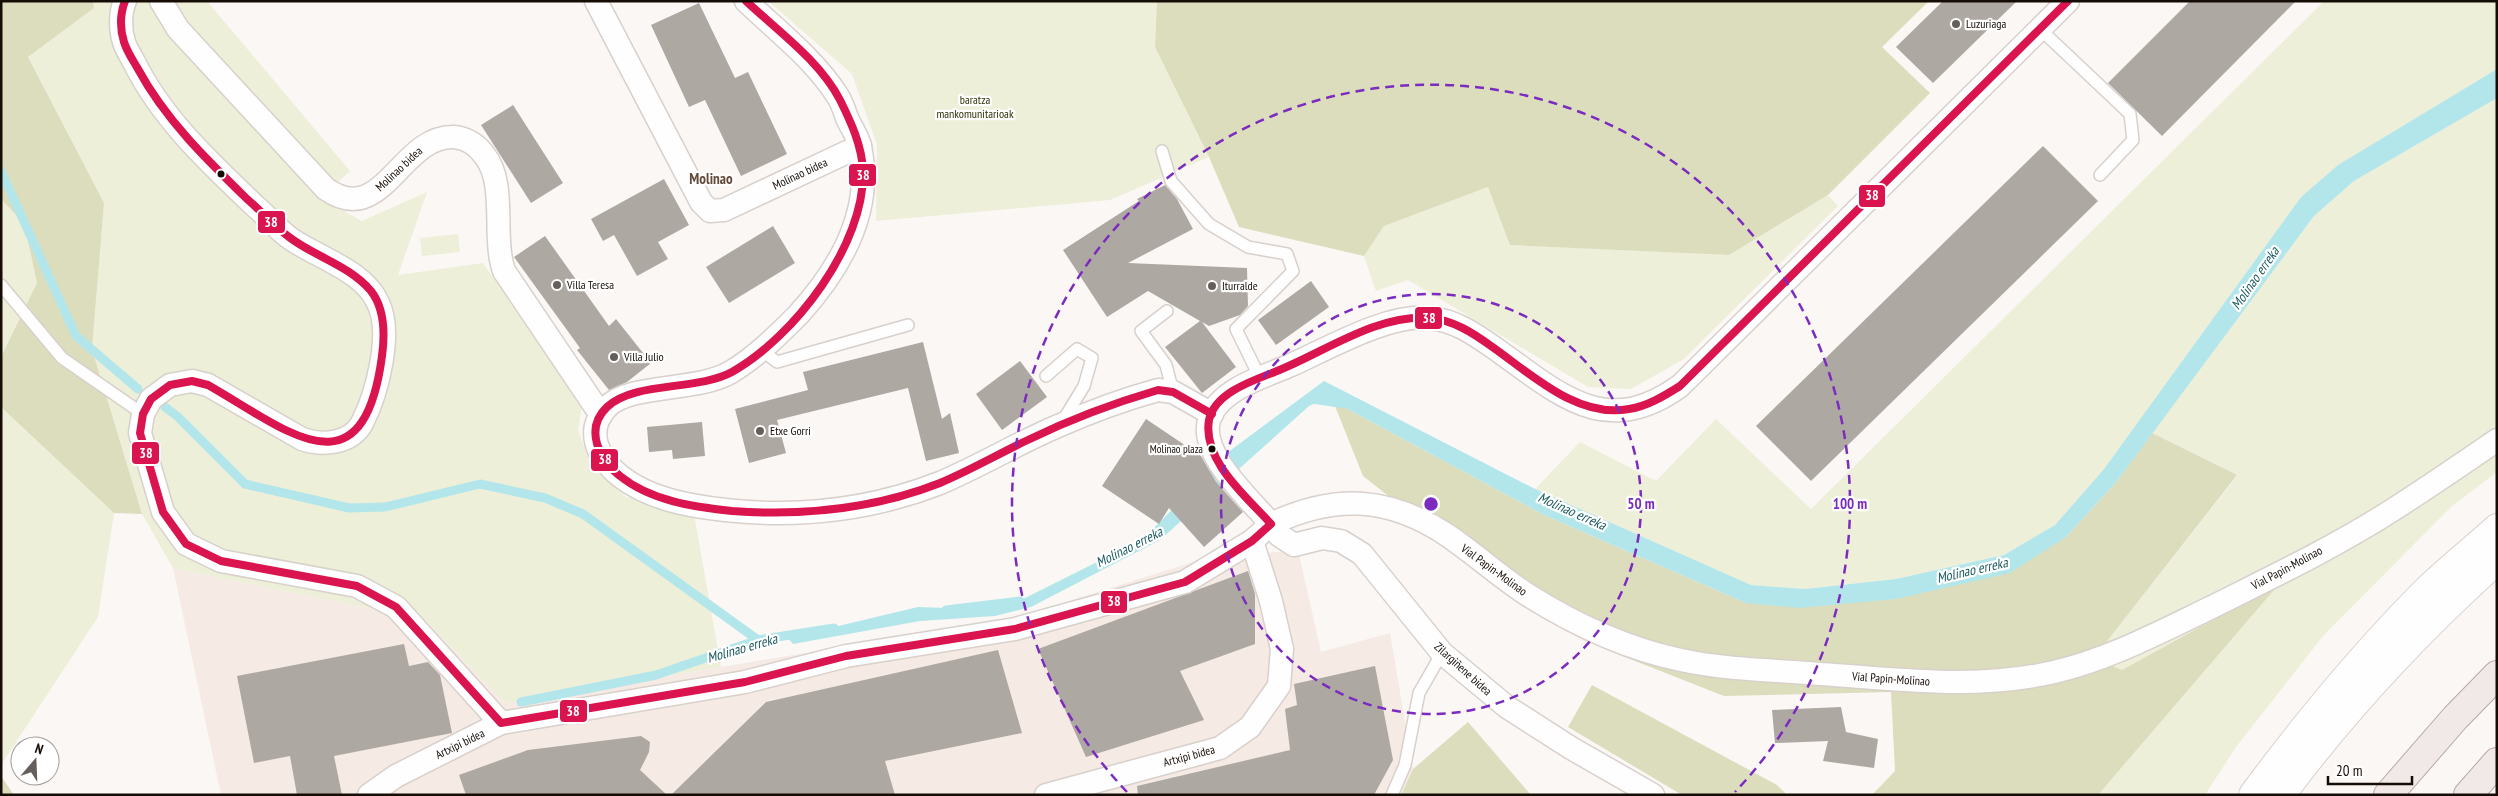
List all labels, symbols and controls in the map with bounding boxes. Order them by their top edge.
place label: Luzuriaga [1966,16,2006,31]
marker: Luzuriaga [1950,18,1962,30]
park label: baratza mankomunitarioak [936,92,1014,121]
street label: Molinao bidea [372,143,425,194]
street label: Molinao bidea [770,154,830,193]
line badge: 38 [848,163,877,187]
text: 38 [856,166,870,184]
unlabelled marker [216,169,226,179]
district label: Molinao [689,169,733,188]
line badge: 38 [1858,184,1886,208]
text: 38 [1865,186,1879,204]
line badge: 38 [257,210,286,234]
text: 38 [264,213,278,231]
water label: Molinao erreka [2227,242,2284,313]
place label: Villa Teresa [566,277,614,292]
place label: Iturralde [1222,278,1258,293]
marker: Villa Teresa [551,279,563,291]
marker: Iturralde [1206,280,1218,292]
line badge: 38 [1414,306,1443,330]
text: 38 [1422,309,1436,327]
place label: Villa Julio [623,349,664,364]
marker: Villa Julio [608,351,620,363]
place label: Etxe Gorri [770,423,811,438]
marker: Etxe Gorri [754,425,766,437]
line badge: 38 [131,441,160,465]
place label: Molinao plaza [1150,442,1203,456]
text: 38 [139,444,153,462]
marker: Molinao plaza [1207,444,1217,454]
line badge: 38 [590,448,619,472]
text: 38 [598,450,612,468]
water label: Molinao erreka [1535,488,1610,534]
text: 50 m [1627,494,1655,513]
text: 100 m [1833,494,1867,513]
centre of rings [1422,495,1440,513]
water label: Molinao erreka [1093,522,1167,571]
street label: Vial Papin-Molinao [1457,540,1530,599]
street label: Vial Papin-Molinao [2248,543,2325,593]
water label: Molinao erreka [1935,553,2011,587]
line badge: 38 [1100,590,1128,614]
text: 38 [1107,592,1121,610]
water label: Molinao erreka [705,629,781,667]
street label: Zilargiñene bidea [1431,639,1495,699]
street label: Vial Papin-Molinao [1850,668,1931,689]
line badge: 38 [559,699,588,723]
text: 38 [566,702,580,720]
street label: Artxipi bidea [433,725,487,762]
north arrow [10,736,60,786]
text: N [33,739,46,758]
street label: Artxipi bidea [1161,741,1217,770]
scale bar [2328,754,2412,786]
text: 20 m [2336,761,2362,780]

